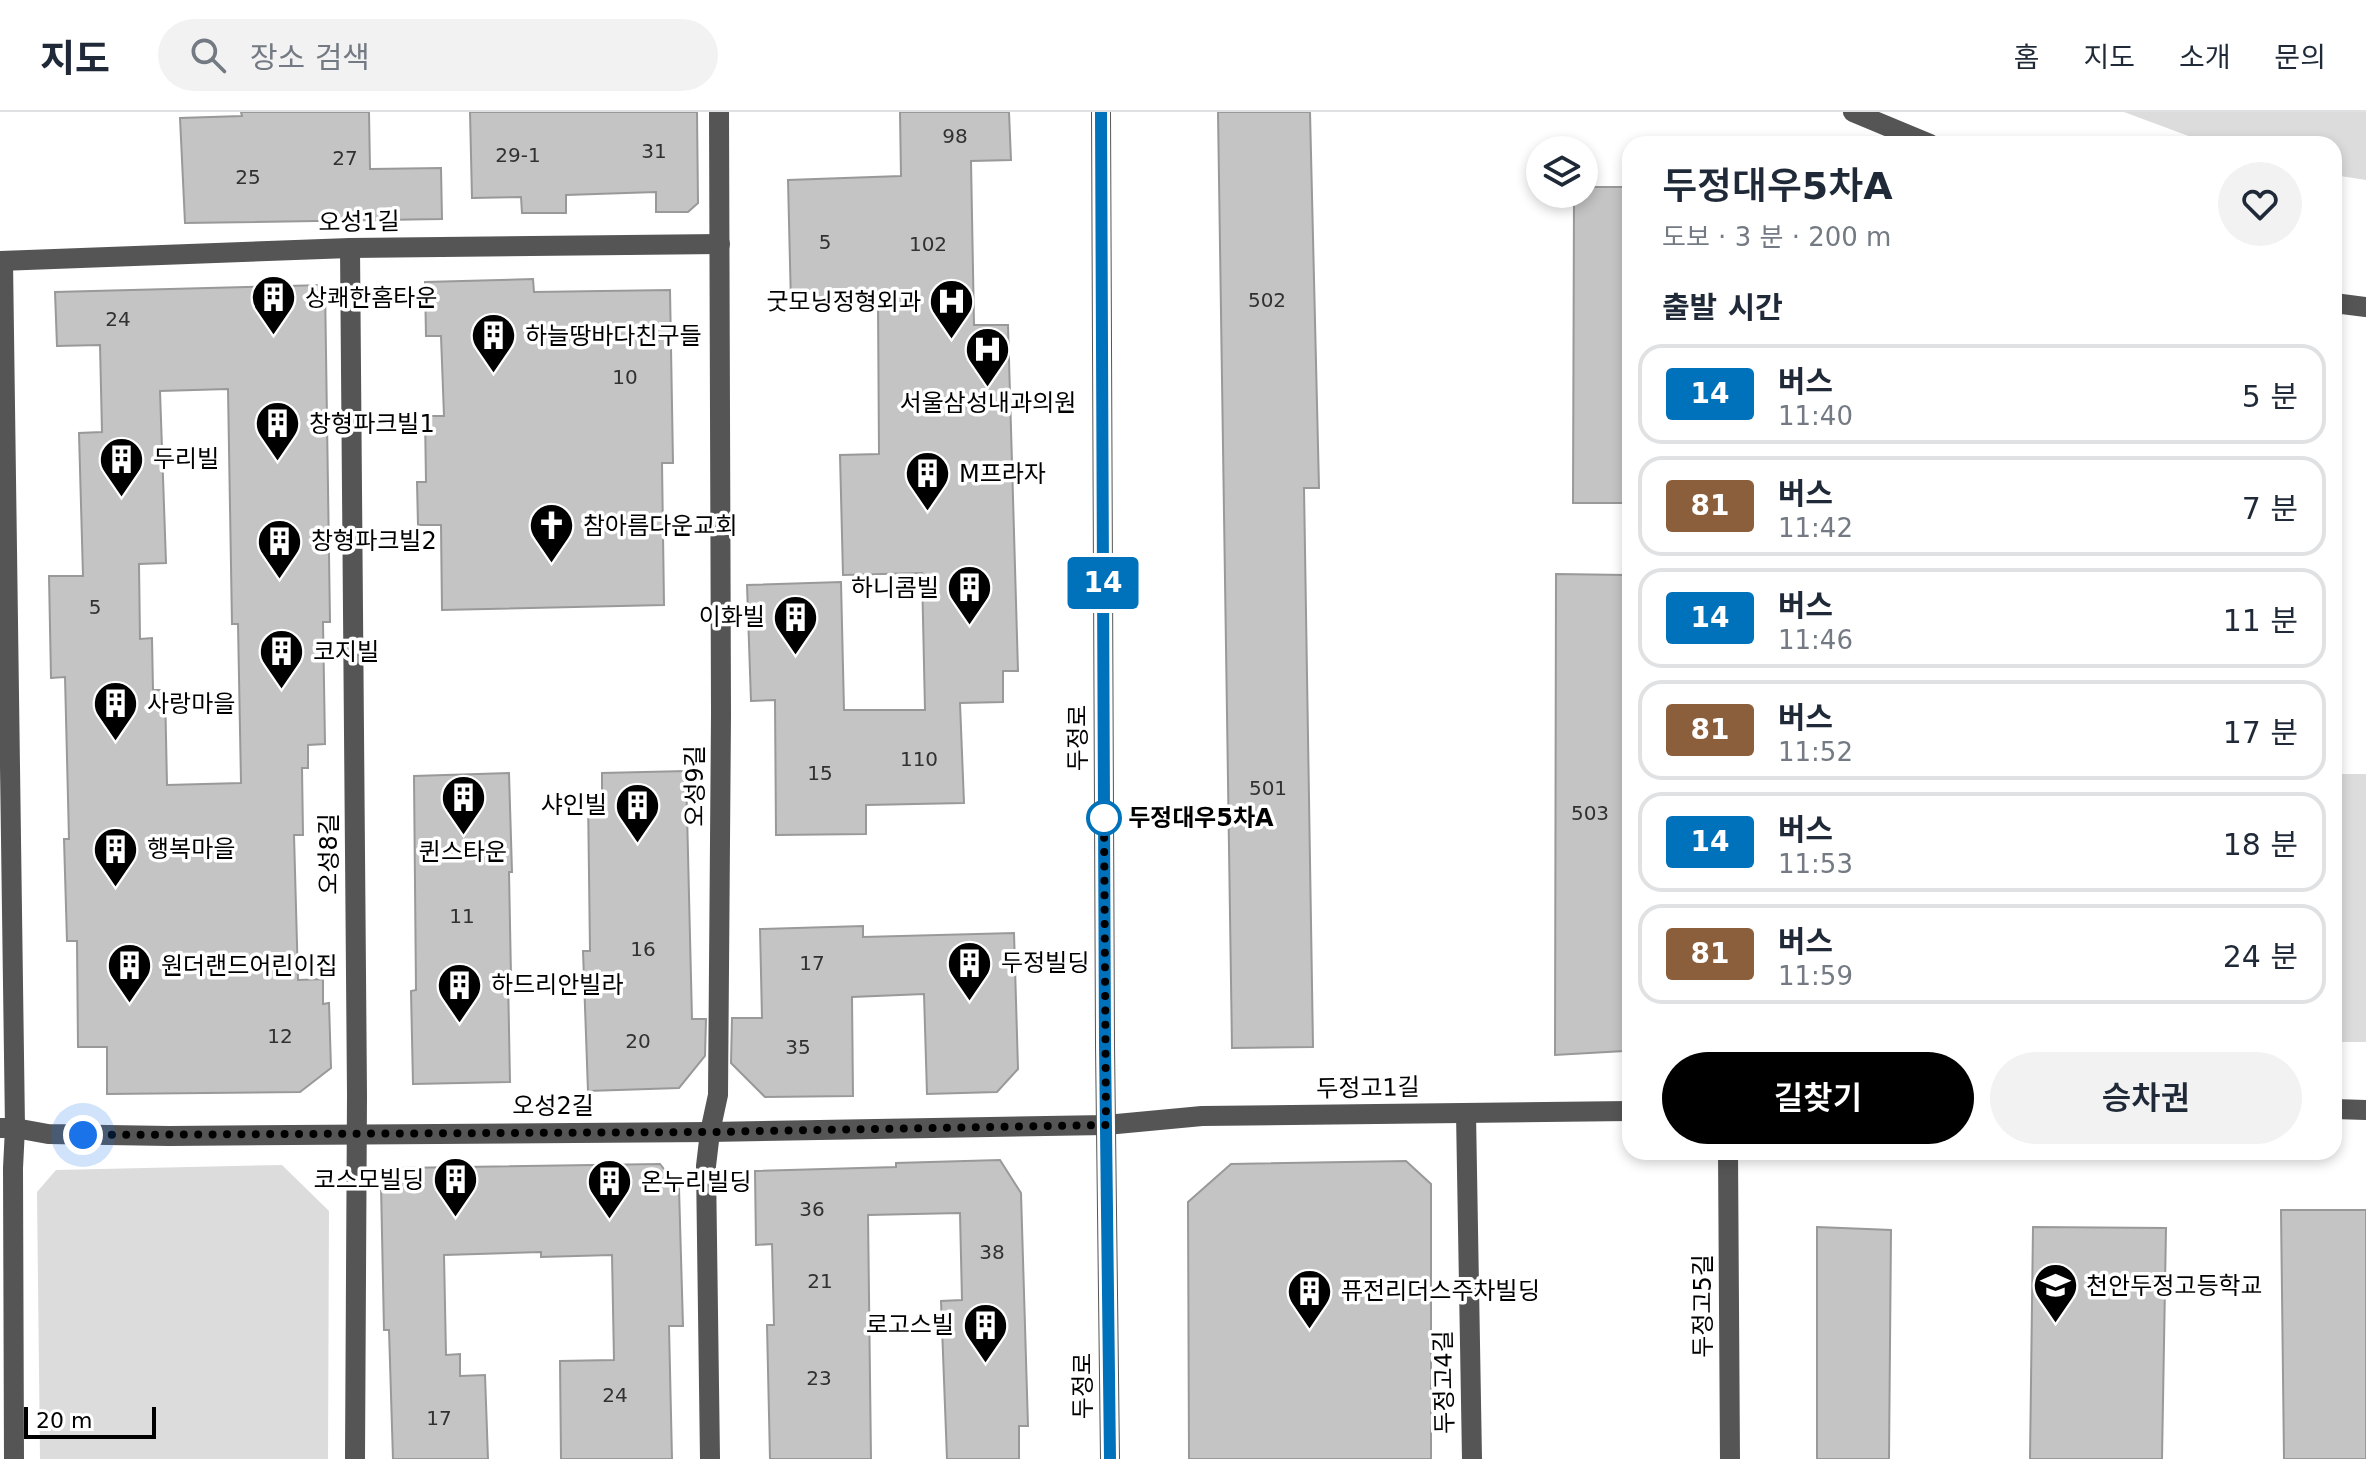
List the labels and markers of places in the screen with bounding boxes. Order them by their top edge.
building icon: 상쾌한홈타운 [250,274,298,337]
hospital icon: 굿모닝정형외과 [928,278,976,341]
place label: 상쾌한홈타운 [305,284,437,312]
place label: 굿모닝정형외과 [766,288,921,316]
building icon: 하늘땅바다친구들 [470,312,518,375]
place label: 하늘땅바다친구들 [525,322,702,350]
hospital icon: 서울삼성내과의원 [964,325,1012,388]
place label: 서울삼성내과의원 [900,389,1076,417]
building icon: 창형파크빌1 [254,400,302,463]
place label: 창형파크빌1 [309,410,435,438]
building icon: 두리빌 [98,435,146,498]
place label: 두리빌 [153,445,219,473]
building icon: M프라자 [904,450,952,513]
place label: M프라자 [959,460,1046,488]
church icon: 참아름다운교회 [528,502,576,565]
place label: 참아름다운교회 [583,512,738,540]
building icon: 창형파크빌2 [256,517,304,580]
place label: 창형파크빌2 [311,527,437,555]
building icon: 하니콤빌 [946,564,994,627]
place label: 하니콤빌 [851,574,939,602]
building icon: 이화빌 [772,593,820,656]
place label: 이화빌 [699,603,765,631]
building icon: 코지빌 [258,628,306,691]
place label: 코지빌 [313,638,379,666]
building icon: 사랑마을 [92,680,140,743]
place label: 사랑마을 [147,690,235,718]
building icon: 퀸스타운 [439,774,487,837]
building icon: 샤인빌 [614,781,662,844]
place label: 샤인빌 [541,791,607,819]
marker: 두정대우5차A [1087,801,1121,835]
place label: 두정대우5차A [1128,804,1274,832]
building icon: 행복마을 [92,825,140,888]
place label: 행복마을 [147,835,235,863]
place label: 퀸스타운 [419,838,507,866]
building icon: 두정빌딩 [946,939,994,1002]
building icon: 원더랜드어린이집 [106,942,154,1005]
place label: 두정빌딩 [1001,949,1089,977]
place label: 원더랜드어린이집 [161,952,338,980]
building icon: 하드리안빌라 [436,961,484,1024]
place label: 하드리안빌라 [491,971,623,999]
building icon: 코스모빌딩 [431,1156,479,1219]
building icon: 온누리빌딩 [586,1158,634,1221]
place label: 코스모빌딩 [314,1166,424,1194]
place label: 온누리빌딩 [641,1168,751,1196]
school or university icon: 천안두정고등학교 [2031,1262,2079,1325]
building icon: 퓨전리더스주차빌딩 [1286,1267,1334,1330]
place label: 천안두정고등학교 [2086,1272,2263,1300]
place label: 퓨전리더스주차빌딩 [1341,1277,1540,1305]
building icon: 로고스빌 [961,1301,1009,1364]
place label: 로고스빌 [866,1311,954,1339]

